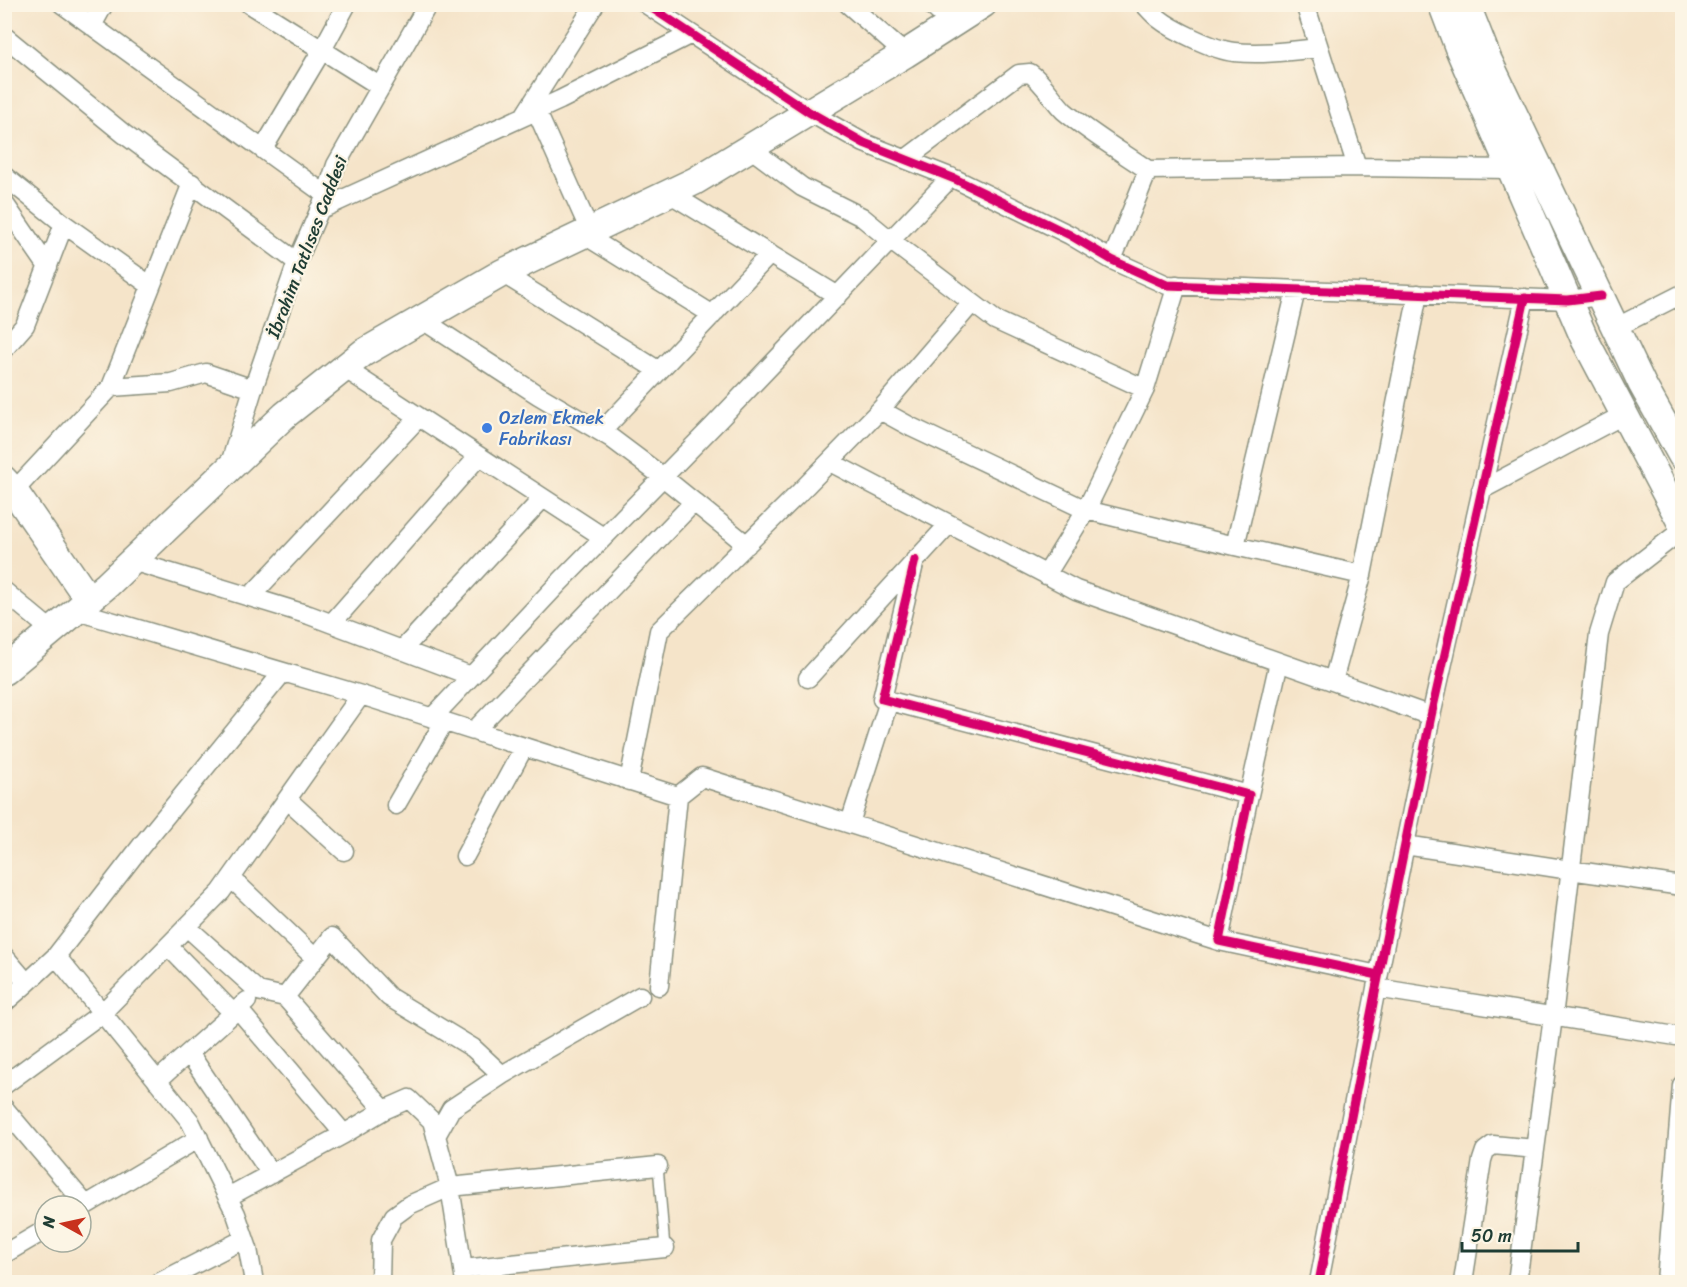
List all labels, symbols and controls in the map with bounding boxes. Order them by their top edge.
street label: İbrahim Tatlıses Caddesi [257,150,357,344]
place label: Ozlem Ekmek Fabrikası [499,402,604,455]
marker: Ozlem Ekmek Fabrikası [480,421,494,435]
north arrow [33,1194,93,1254]
text: N [33,1214,64,1230]
scale bar [1462,1215,1578,1253]
text: 50 m [1471,1220,1512,1252]

